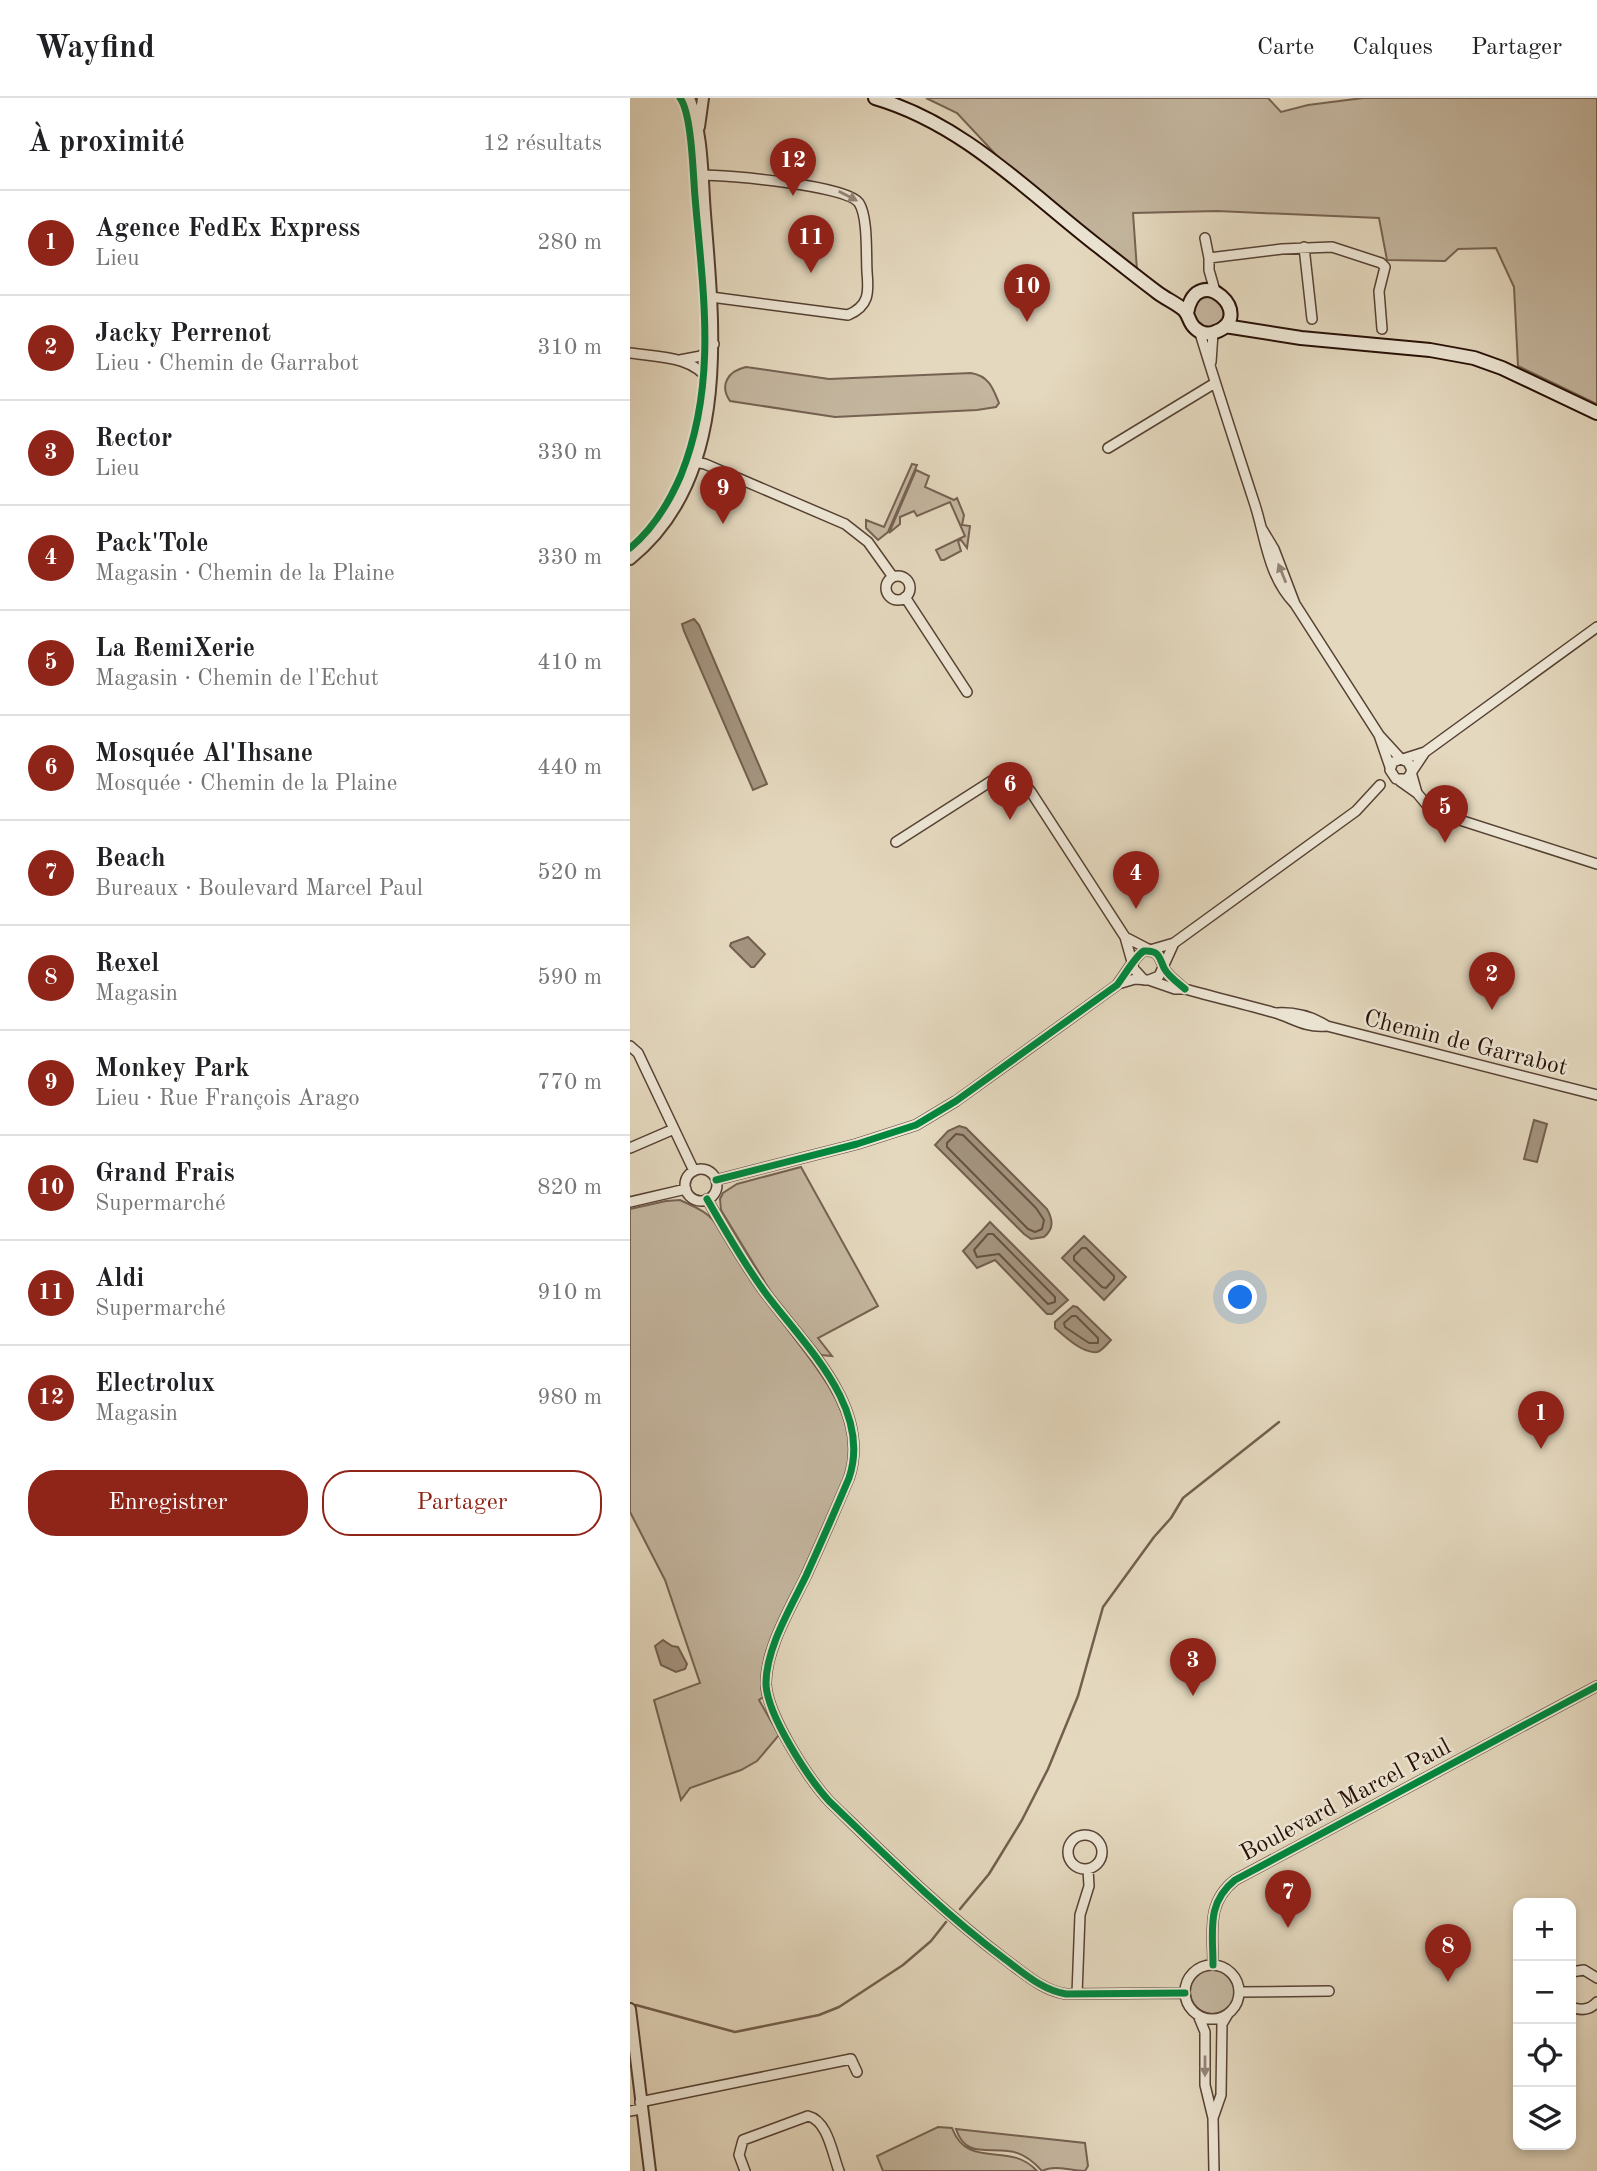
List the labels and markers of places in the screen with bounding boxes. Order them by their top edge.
pin: 12 [770,138,816,196]
pin: 11 [788,215,834,273]
pin: 10 [1004,264,1050,322]
pin: 9 [700,466,746,524]
pin: 6 [987,762,1033,820]
pin: 5 [1422,785,1468,843]
pin: 4 [1113,851,1159,909]
pin: 2 [1469,952,1515,1010]
pin: 1 [1518,1391,1564,1449]
pin: 3 [1170,1638,1216,1696]
pin: 7 [1265,1870,1311,1928]
pin: 8 [1425,1924,1471,1982]

